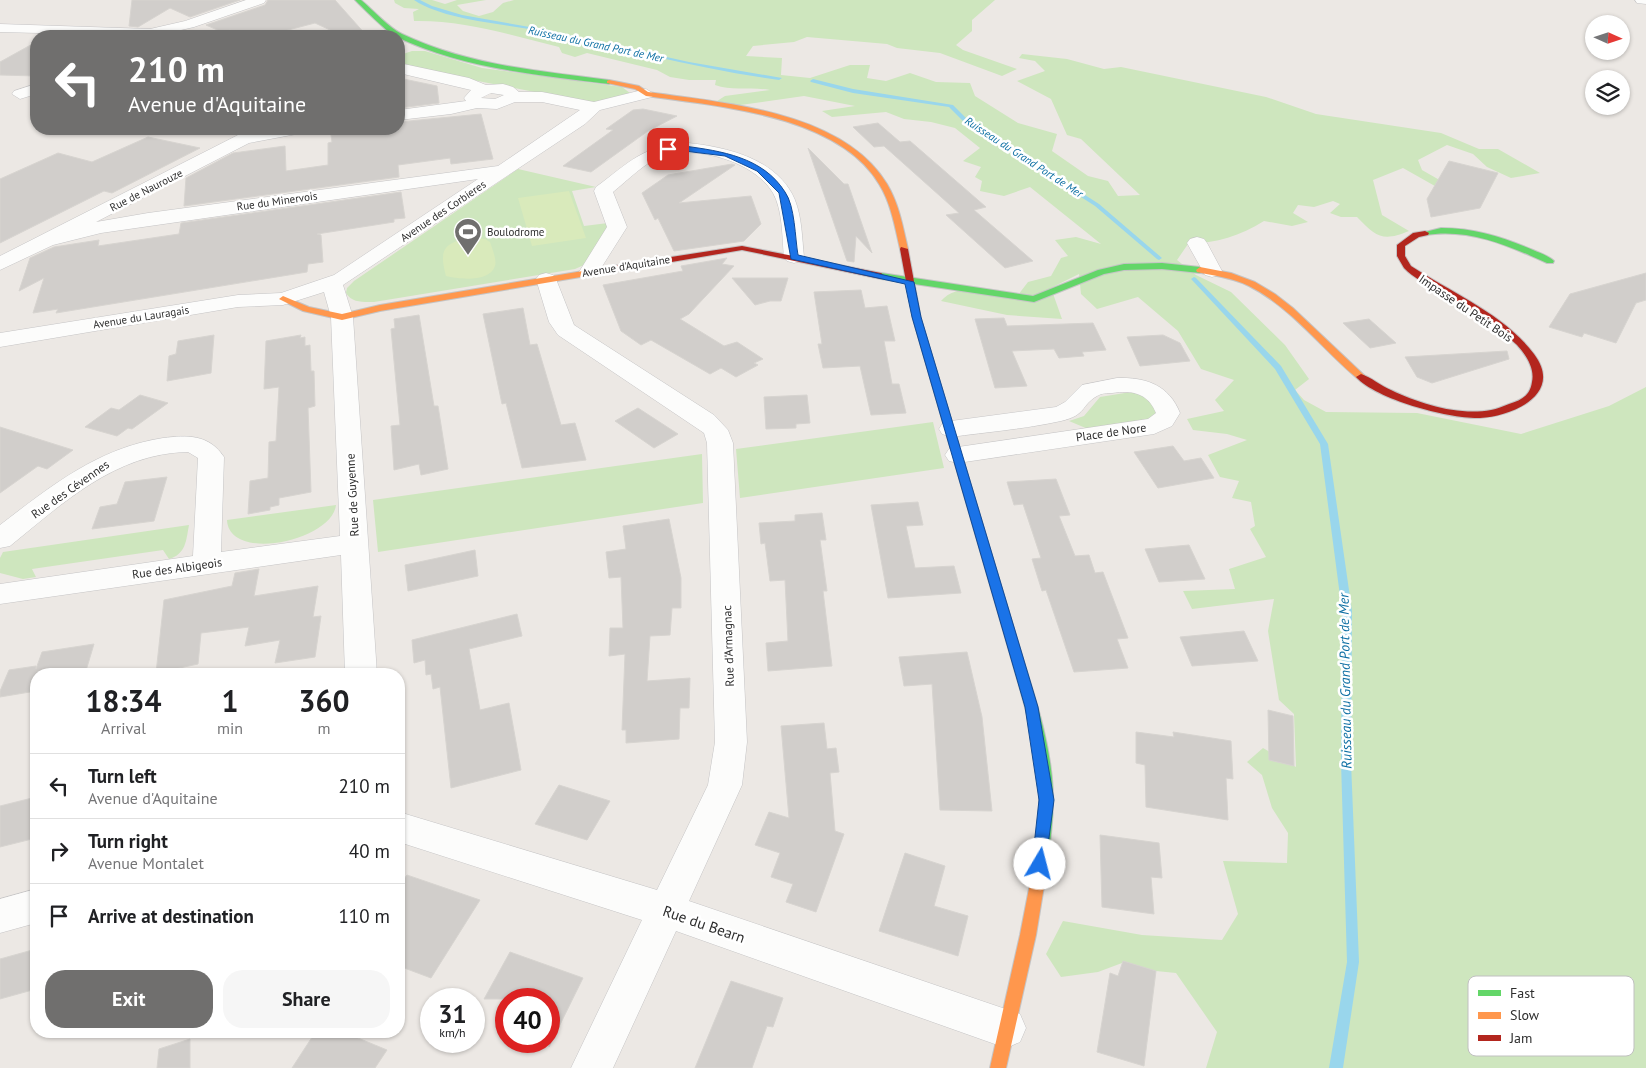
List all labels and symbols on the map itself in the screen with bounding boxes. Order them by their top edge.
north arrow [1585,15,1630,60]
water label: Ruisseau du Grand Port de Mer [527,23,666,65]
water label: Ruisseau du Grand Port de Mer [962,114,1087,201]
pin [647,128,689,170]
street label: Rue de Naurouze [107,165,185,214]
street label: Avenue des Corbieres [397,177,489,245]
street label: Rue du Minervois [236,188,319,214]
sports icon: Boulodrome [453,217,483,256]
place label: Boulodrome [487,225,545,239]
street label: Avenue d'Aquitaine [581,252,671,280]
street label: Impasse du Petit Bois [1416,271,1516,345]
street label: Avenue du Lauragais [92,302,190,332]
street label: Place de Nore [1075,420,1147,444]
street label: Rue de Guyenne [342,453,362,537]
street label: Rue des Cévennes [28,457,112,521]
street label: Rue des Albigeois [131,554,223,582]
water label: Ruisseau du Grand Port de Mer [1334,592,1356,769]
street label: Rue d'Armagnac [719,604,737,687]
position arrow [1013,837,1065,889]
street label: Rue du Bearn [660,901,748,947]
legend [1468,976,1634,1056]
text: Fast [1510,984,1535,1002]
speed limit sign: 40 [495,988,560,1053]
text: Slow [1510,1006,1540,1024]
text: Jam [1509,1029,1532,1047]

